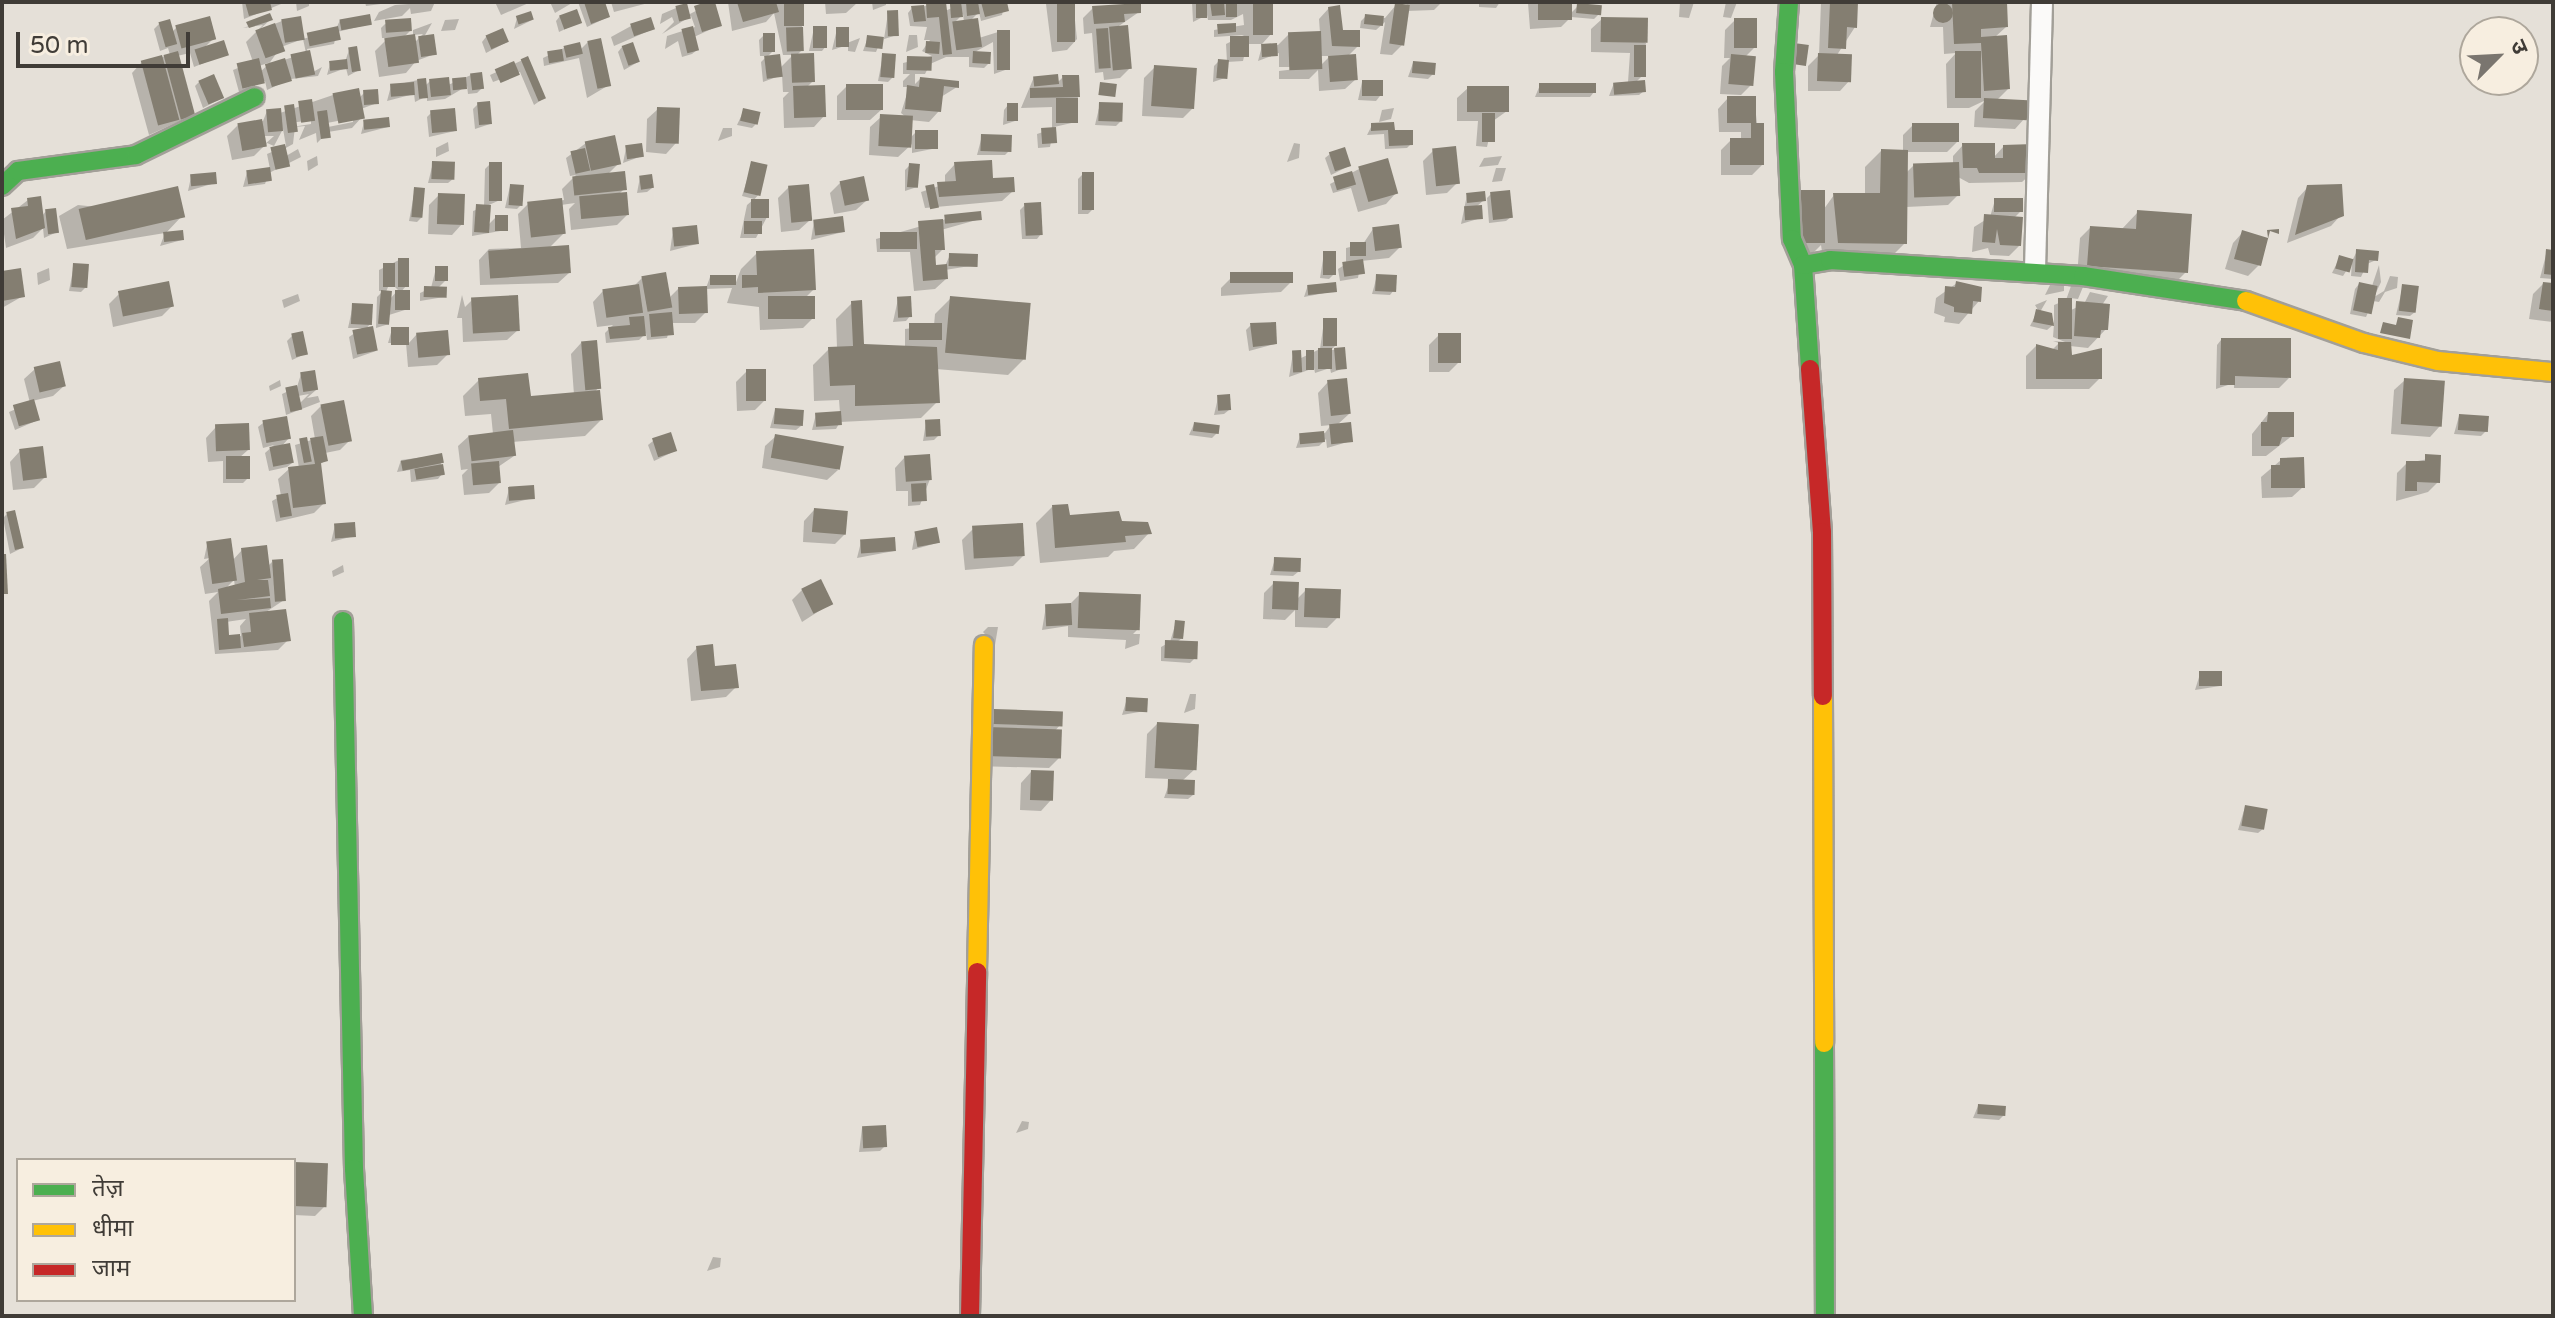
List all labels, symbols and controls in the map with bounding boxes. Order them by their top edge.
scale bar [20,16,194,66]
north arrow [2459,16,2539,96]
text: 50 m [30,31,88,60]
text: उ [2505,36,2534,58]
legend [16,1158,296,1302]
text: तेज़ [92,1174,124,1203]
text: धीमा [92,1214,134,1243]
text: जाम [92,1254,130,1283]

